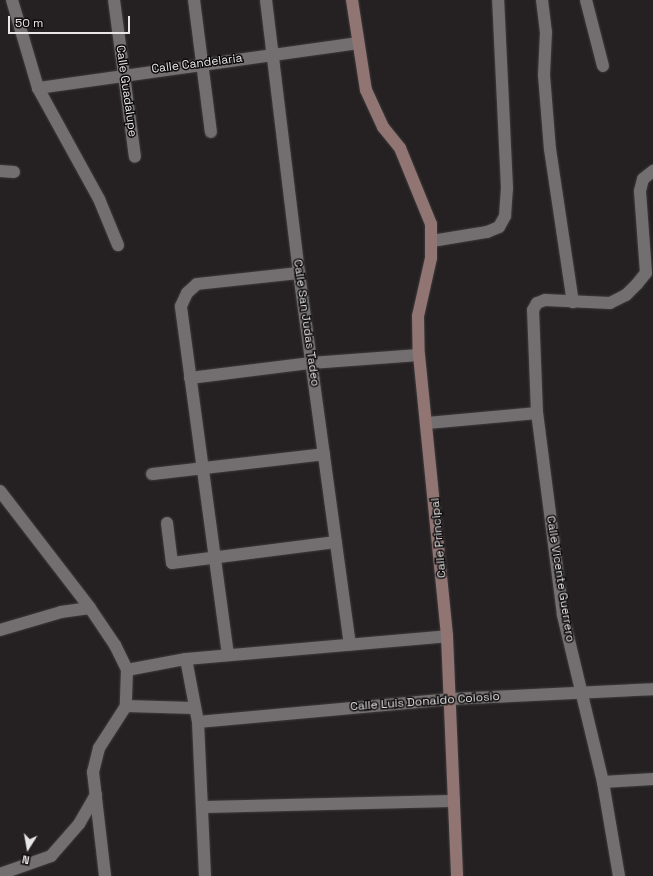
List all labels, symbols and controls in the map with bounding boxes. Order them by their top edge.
scale bar [10,8,132,34]
text: 50 m [15,15,43,31]
street label: Calle Guadalupe [112,44,140,138]
street label: Calle Candelaria [151,51,243,77]
street label: Calle San Judas Tadeo [290,258,322,388]
street label: Calle Principal [428,497,450,579]
street label: Calle Vicente Guerrero [543,515,577,643]
street label: Calle Luis Donaldo Colosio [350,690,500,714]
north arrow [8,828,48,868]
text: N [21,852,31,867]

